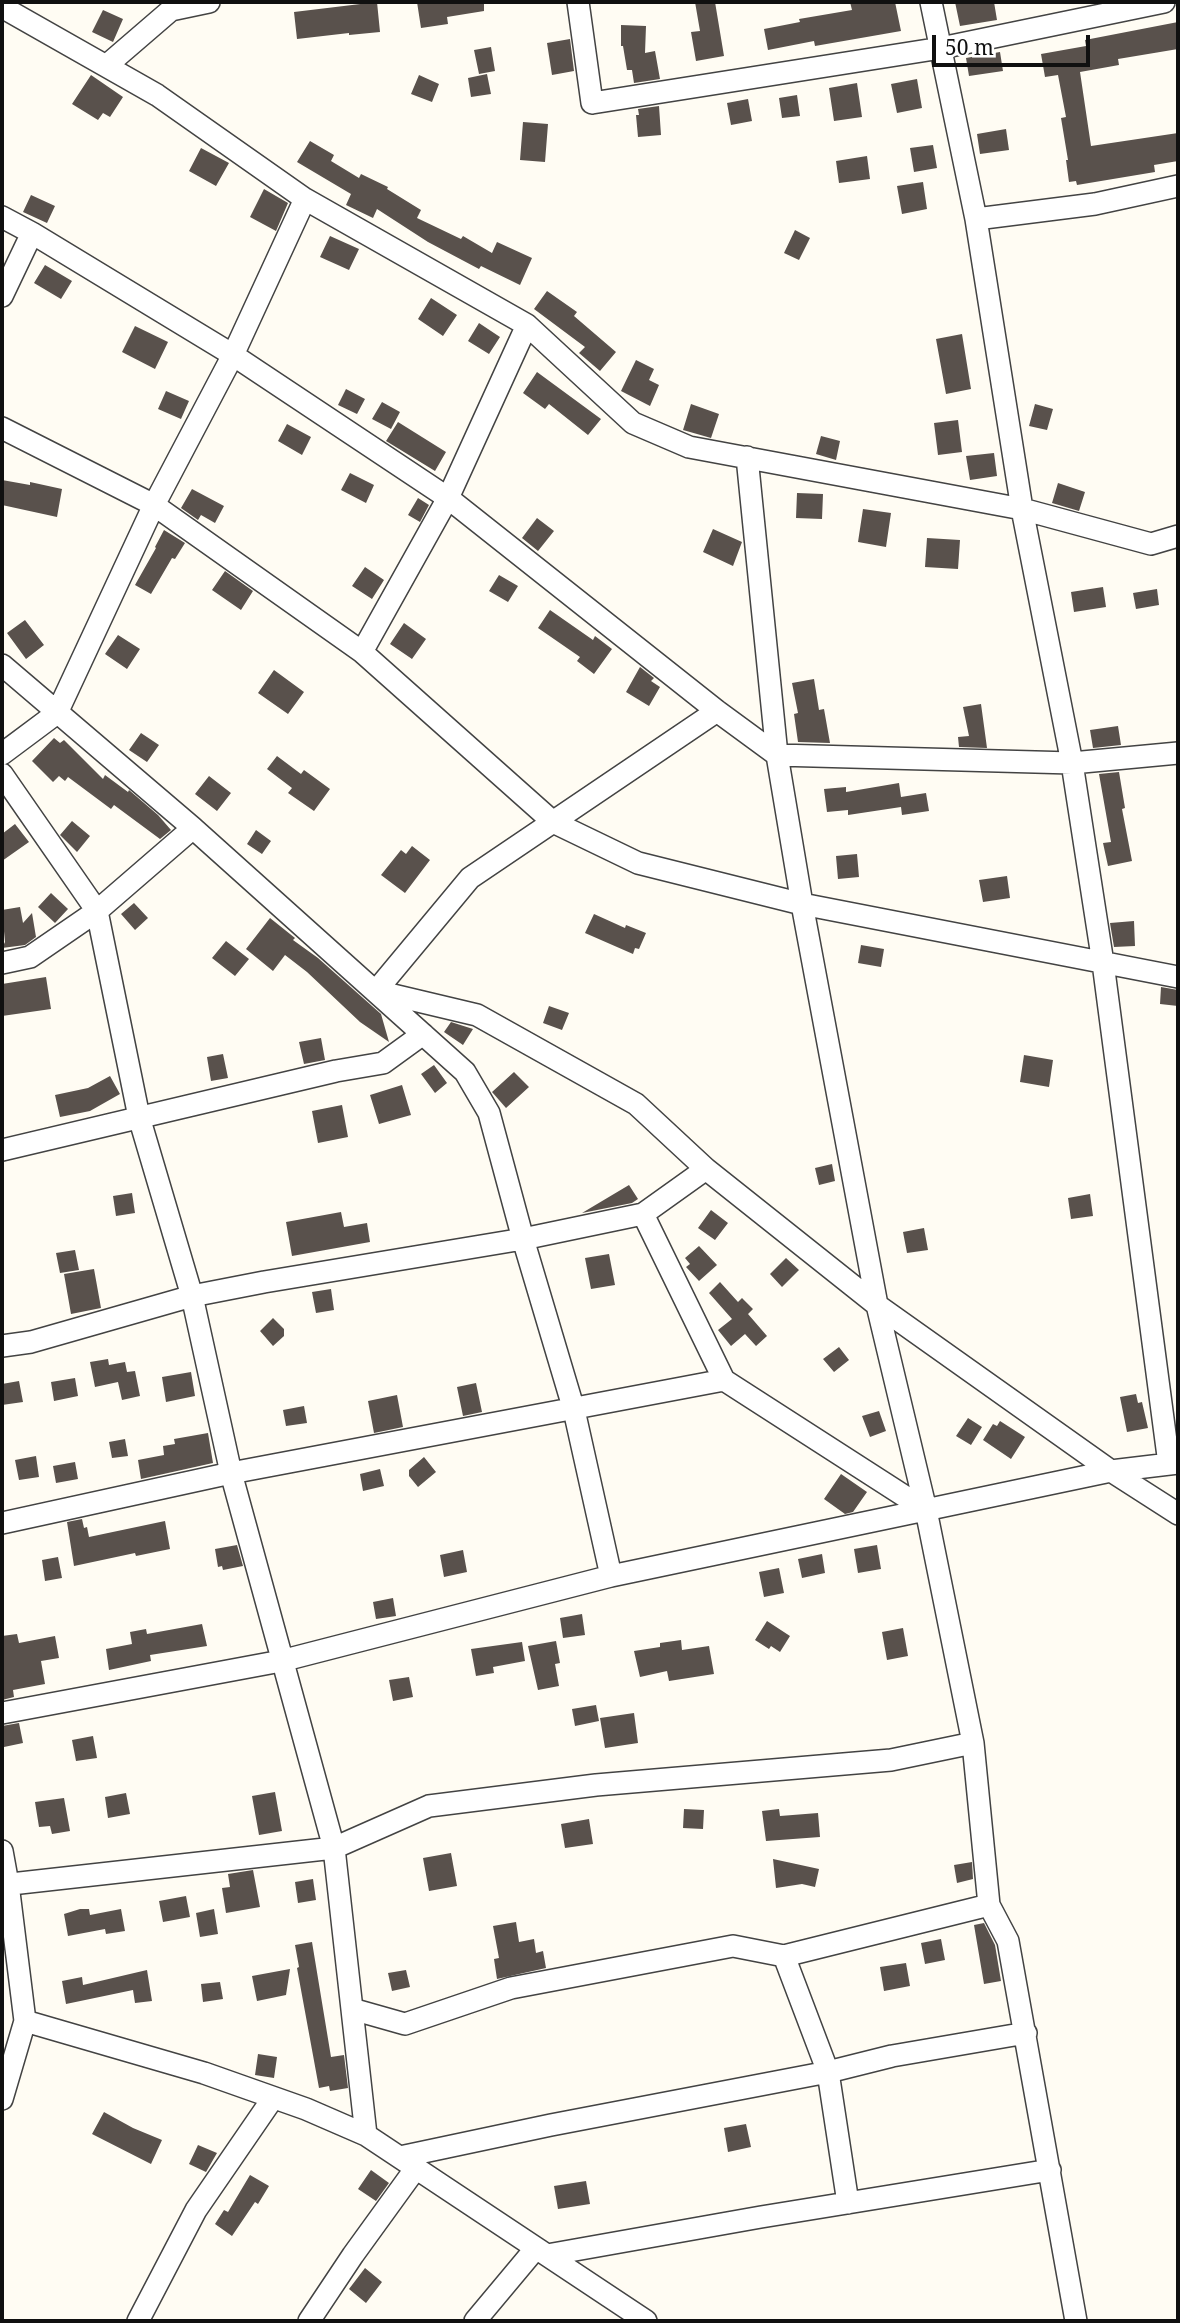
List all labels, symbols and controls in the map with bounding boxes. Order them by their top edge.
scale bar [935,21,1092,65]
text: 50 m [945,33,994,61]

